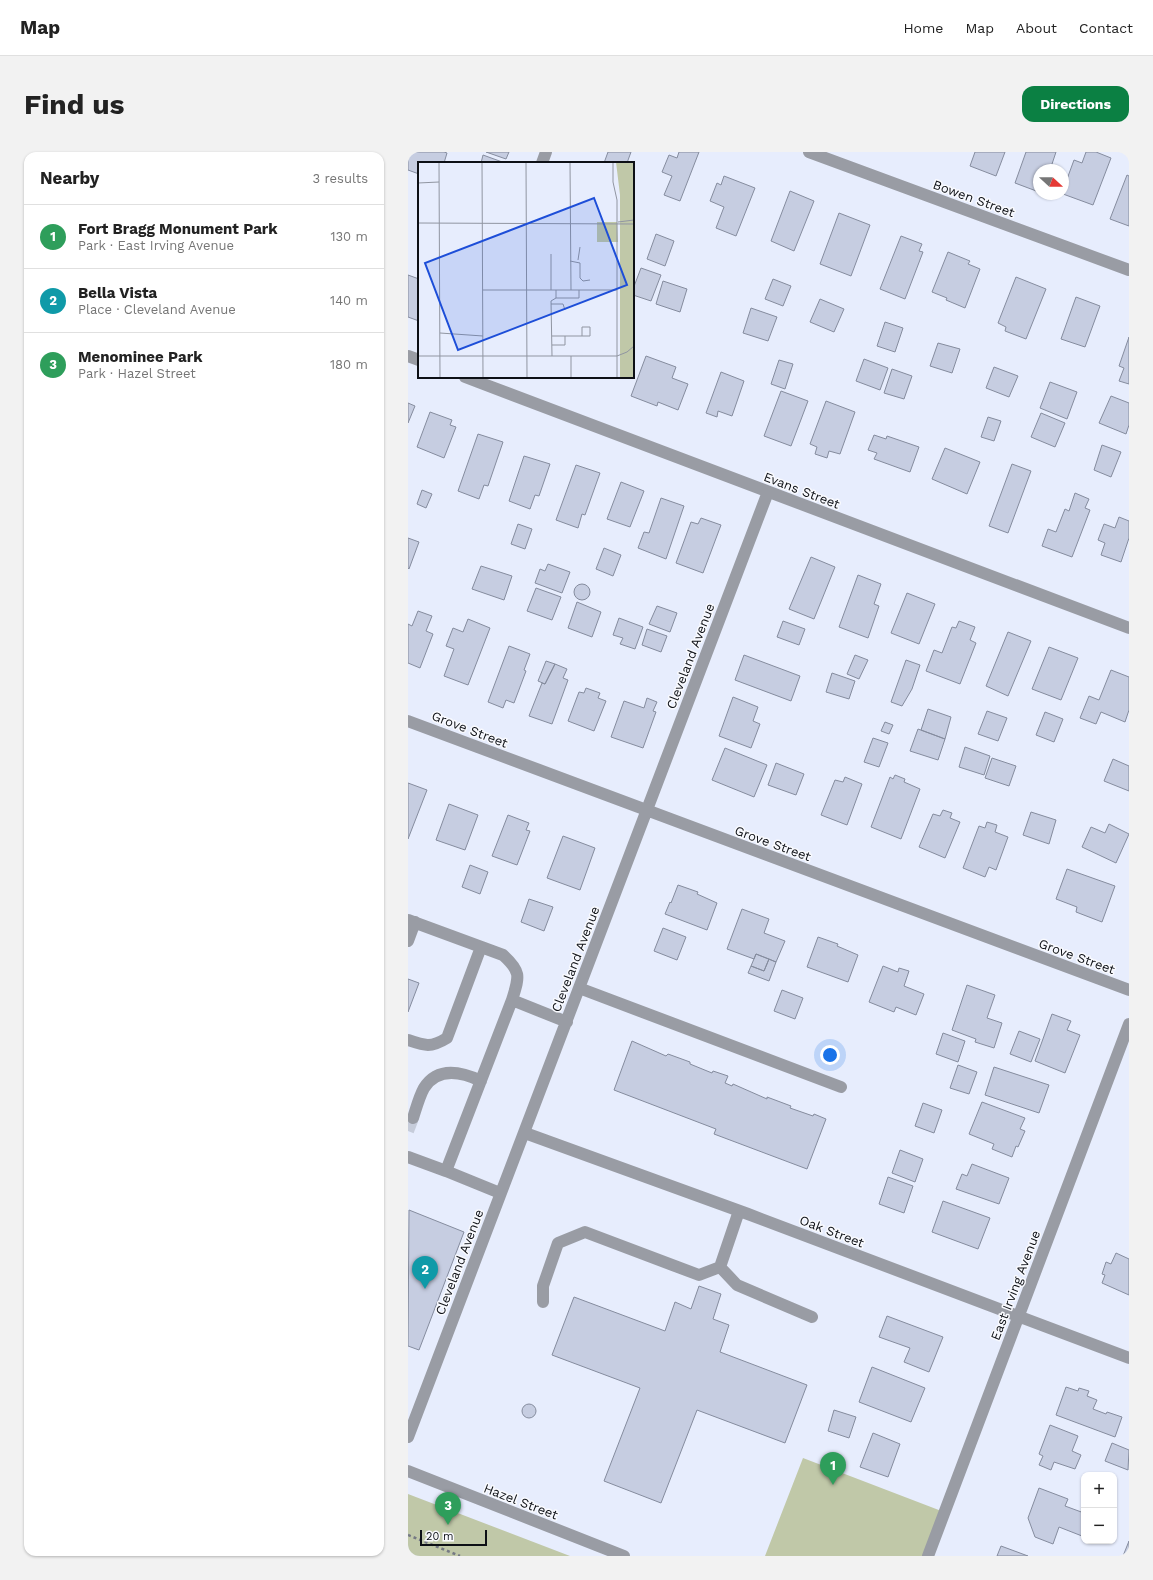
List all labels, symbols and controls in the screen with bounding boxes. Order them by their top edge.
text: Map [20,16,60,39]
text: Home [903,20,943,36]
text: Map [965,20,994,36]
text: About [1016,20,1057,36]
text: Contact [1079,20,1133,36]
button: Directions [1022,86,1129,122]
text: Find us [24,88,124,121]
inset map [418,162,634,378]
north arrow [1033,164,1069,200]
text: Nearby [40,168,99,188]
text: 3 results [313,171,368,186]
street label: Bowen Street [931,177,1017,220]
text: Fort Bragg Monument Park [78,220,278,238]
text: 1 [50,229,56,244]
text: 130 m [330,229,368,244]
text: Park · East Irving Avenue [78,238,234,253]
text: Bella Vista [78,284,157,302]
text: 2 [49,293,57,308]
text: 140 m [330,293,368,308]
text: Place · Cleveland Avenue [78,302,236,317]
text: Menominee Park [78,348,203,366]
text: 3 [49,357,57,372]
text: 180 m [330,357,368,372]
text: Park · Hazel Street [78,366,196,381]
street label: Evans Street [762,469,842,512]
street label: Cleveland Avenue [663,601,718,711]
street label: Grove Street [430,708,510,751]
street label: Grove Street [733,823,814,864]
street label: Cleveland Avenue [548,904,603,1014]
street label: Grove Street [1037,936,1118,977]
your location [820,1045,840,1065]
street label: Cleveland Avenue [432,1207,487,1317]
street label: Oak Street [798,1212,867,1251]
street label: East Irving Avenue [988,1228,1043,1342]
pin: 2 [412,1256,438,1289]
pin: 1 [820,1452,846,1485]
map controls [1081,1472,1117,1544]
button: + [1081,1472,1117,1508]
street label: Hazel Street [482,1480,561,1523]
pin: 3 [435,1492,461,1525]
button: − [1081,1508,1117,1544]
scale bar [420,1528,487,1547]
text: 20 m [426,1530,454,1543]

